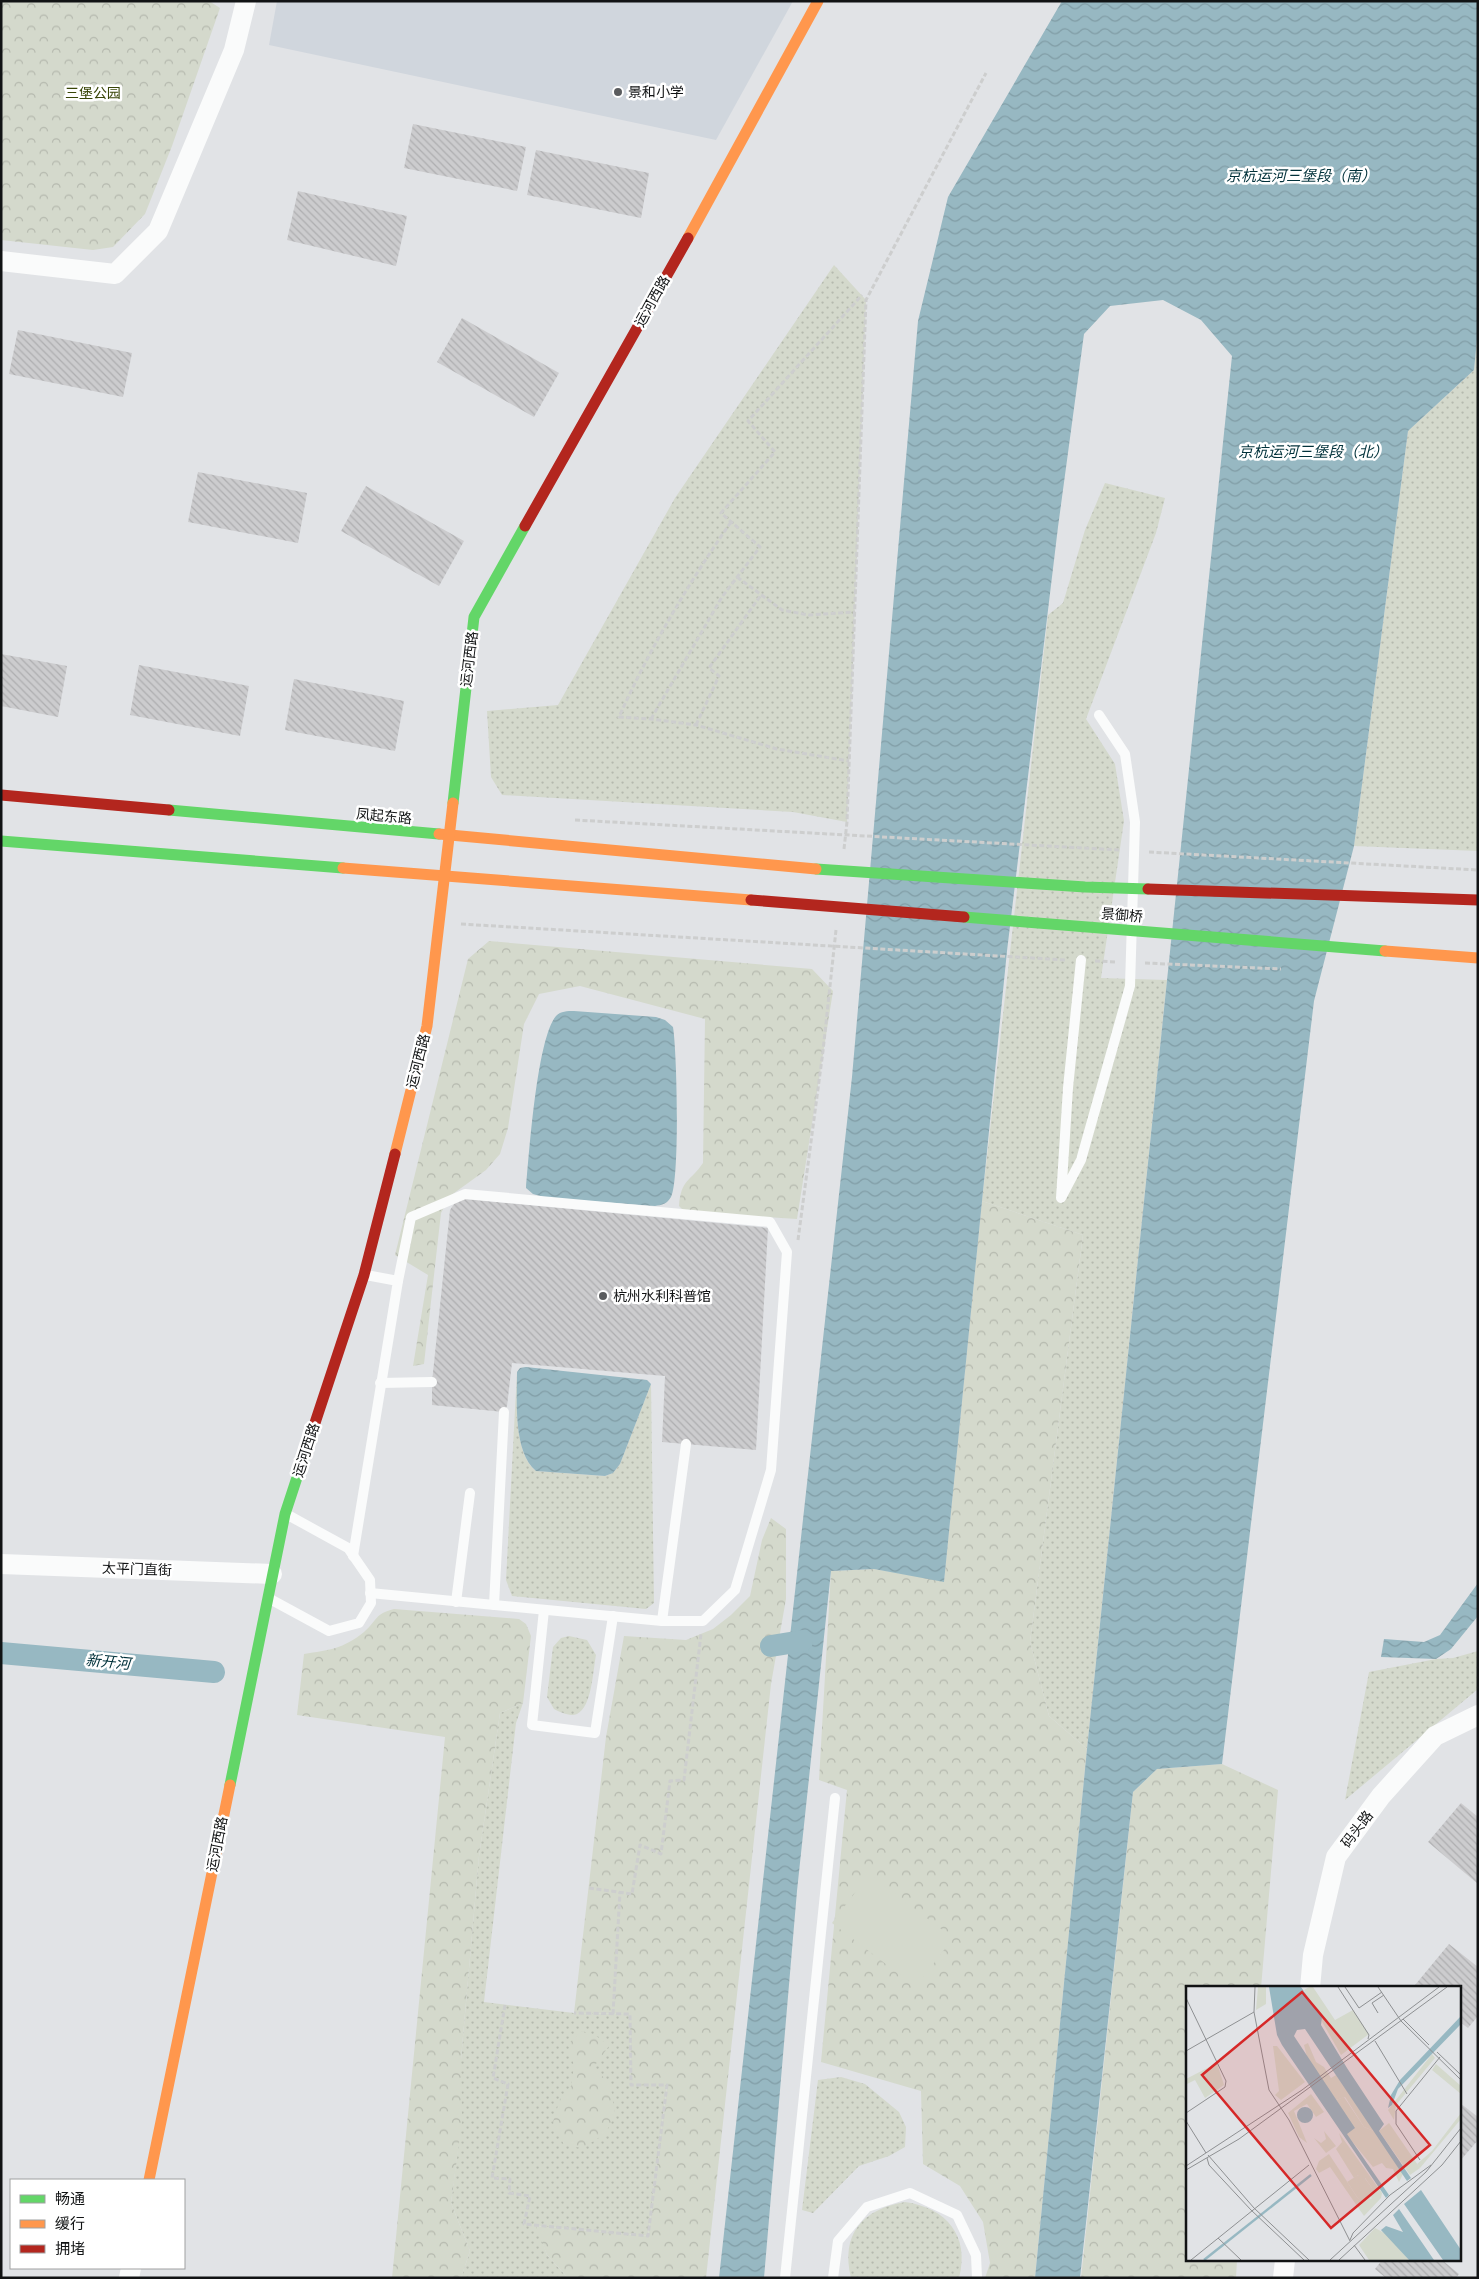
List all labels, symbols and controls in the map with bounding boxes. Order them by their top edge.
place label: 景和小学 [628,84,684,100]
park label: 三堡公园 [65,85,121,101]
marker: 景和小学 [612,86,624,98]
water label: 京杭运河三堡段（南） [1226,167,1376,185]
street label: 运河西路 [631,273,673,329]
water label: 京杭运河三堡段（北） [1238,443,1388,461]
street label: 运河西路 [458,630,480,688]
street label: 凤起东路 [355,806,413,826]
street label: 景御桥 [1100,905,1144,925]
street label: 运河西路 [403,1032,433,1090]
place label: 杭州水利科普馆 [613,1288,711,1304]
marker: 杭州水利科普馆 [597,1290,609,1302]
street label: 运河西路 [290,1421,322,1479]
street label: 太平门直街 [102,1560,172,1578]
water label: 新开河 [85,1651,134,1673]
street label: 码头路 [1338,1807,1376,1851]
street label: 运河西路 [204,1815,230,1873]
inset map [1186,1986,1462,2262]
legend [10,2179,185,2269]
text: 畅通 [55,2190,85,2208]
text: 缓行 [55,2215,85,2233]
text: 拥堵 [55,2240,85,2258]

